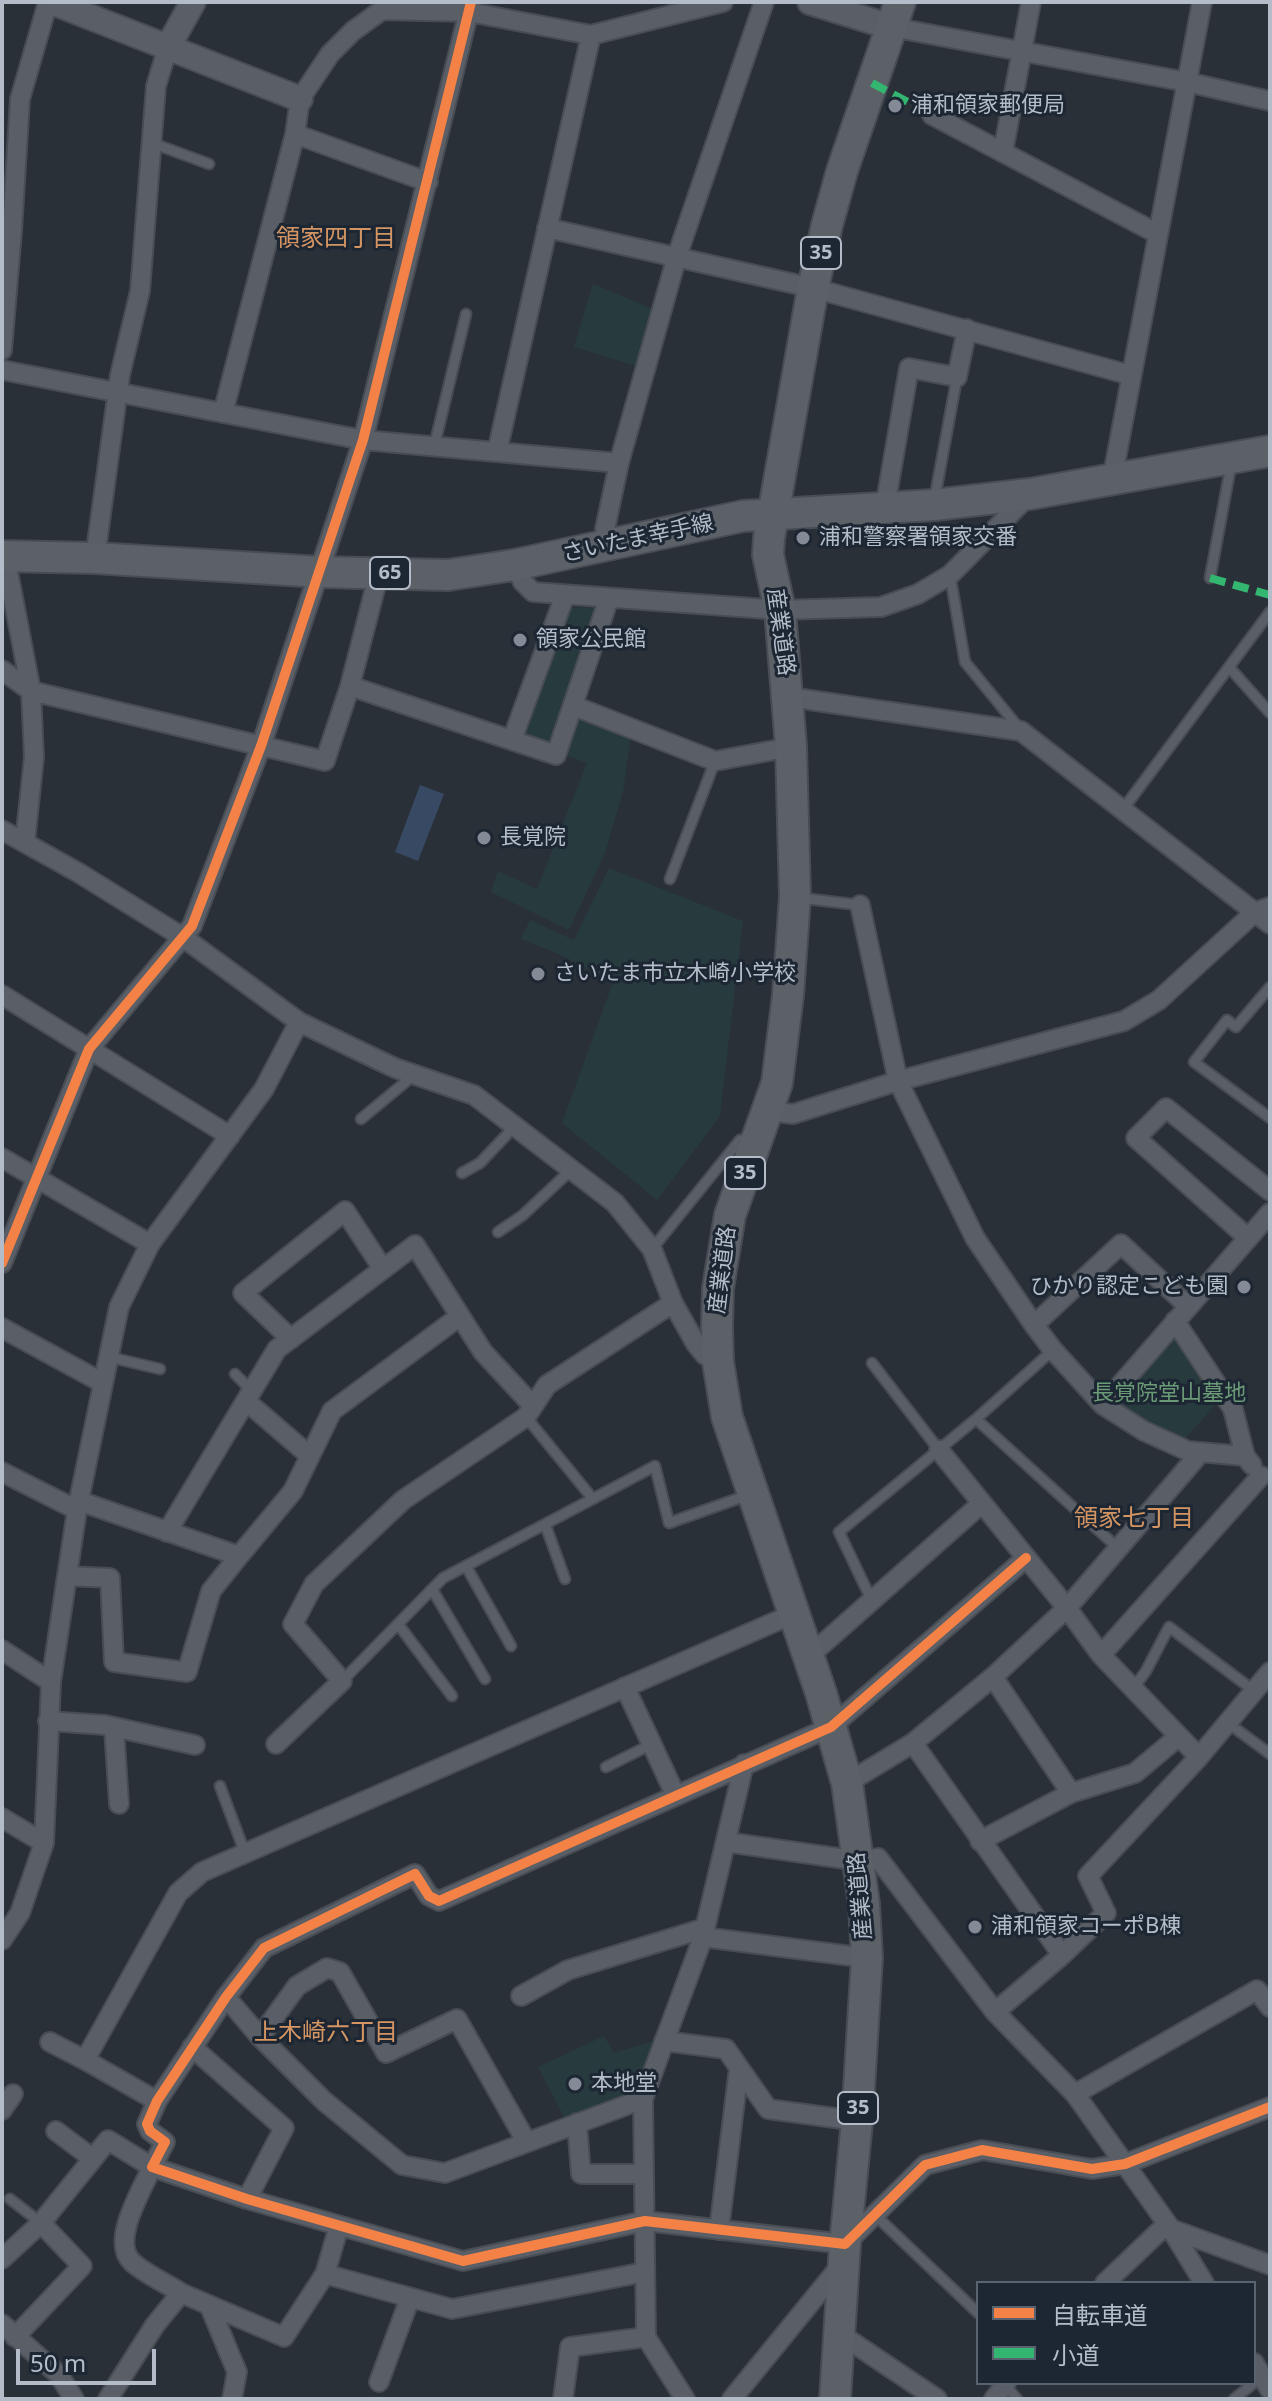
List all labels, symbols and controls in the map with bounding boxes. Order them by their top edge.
place label: 浦和領家郵便局 [911,93,1065,119]
marker: 浦和領家郵便局 [886,97,904,115]
district label: 領家四丁目 [276,225,396,253]
road number: 35 [801,237,841,269]
street label: さいたま幸手線 [560,510,716,568]
place label: 浦和警察署領家交番 [819,525,1017,551]
marker: 浦和警察署領家交番 [794,529,812,547]
road number: 65 [370,557,410,589]
street label: 産業道路 [761,587,799,677]
place label: 領家公民館 [536,627,646,653]
marker: 領家公民館 [511,631,529,649]
place label: 長覚院 [500,825,566,851]
marker: 長覚院 [475,829,493,847]
place label: さいたま市立木崎小学校 [554,961,796,987]
marker: さいたま市立木崎小学校 [529,965,547,983]
road number: 35 [725,1157,765,1189]
street label: 産業道路 [705,1225,741,1315]
place label: ひかり認定こども園 [1030,1274,1228,1300]
marker: ひかり認定こども園 [1235,1278,1253,1296]
park label: 長覚院堂山墓地 [1092,1381,1246,1407]
district label: 領家七丁目 [1074,1505,1194,1533]
street label: 産業道路 [844,1851,878,1941]
place label: 浦和領家コーポB棟 [991,1914,1181,1940]
marker: 浦和領家コーポB棟 [966,1918,984,1936]
district label: 上木崎六丁目 [254,2019,398,2047]
place label: 本地堂 [591,2071,657,2097]
marker: 本地堂 [566,2075,584,2093]
road number: 35 [838,2092,878,2124]
legend [976,2281,1256,2385]
text: 自転車道 [1052,2298,1148,2331]
scale bar [20,2333,160,2383]
text: 小道 [1052,2338,1100,2371]
text: 50 m [30,2346,86,2379]

